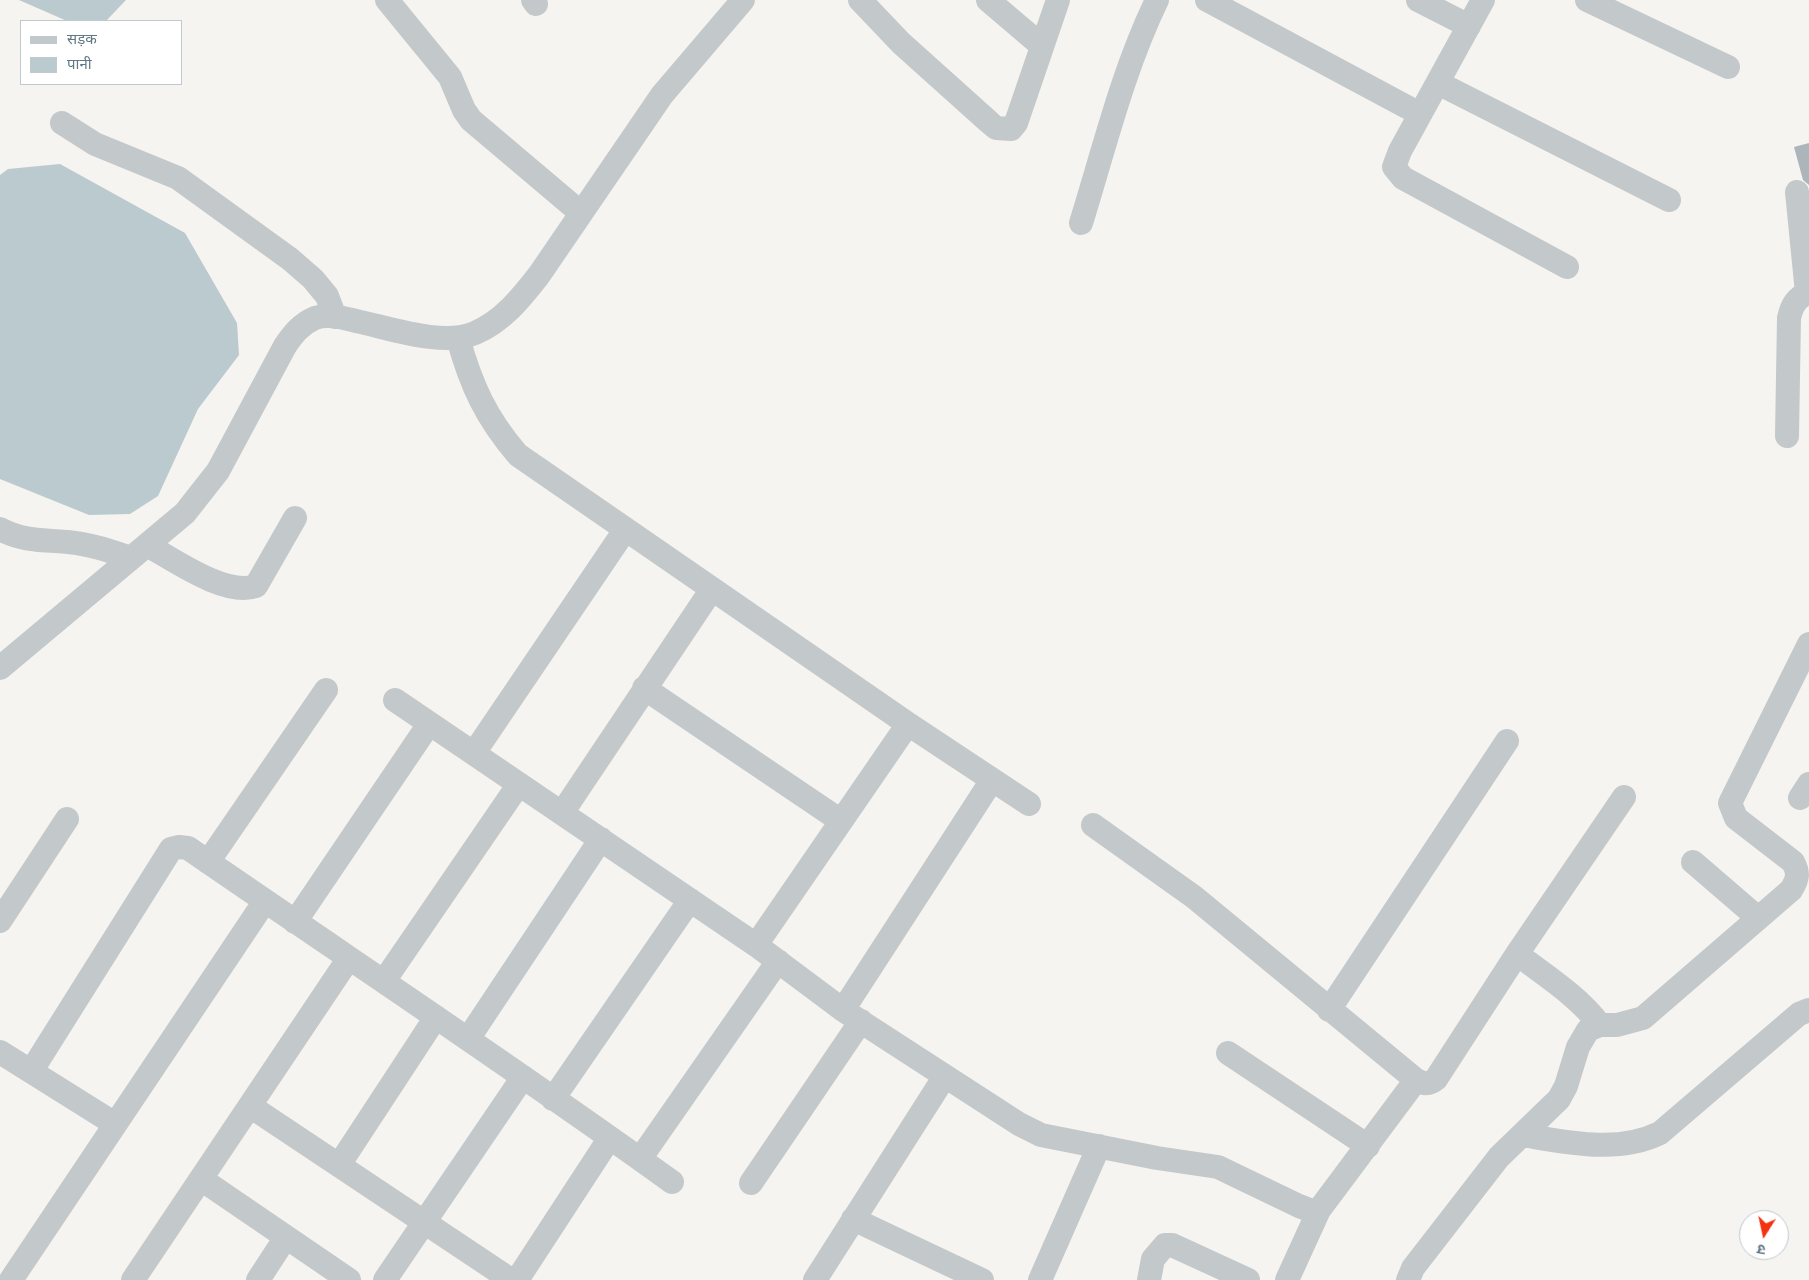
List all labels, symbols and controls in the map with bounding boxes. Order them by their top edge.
legend [20,20,182,85]
text: सड़क [67,30,97,48]
text: पानी [67,55,92,73]
north arrow [1739,1210,1789,1260]
text: उ [1756,1240,1767,1258]

